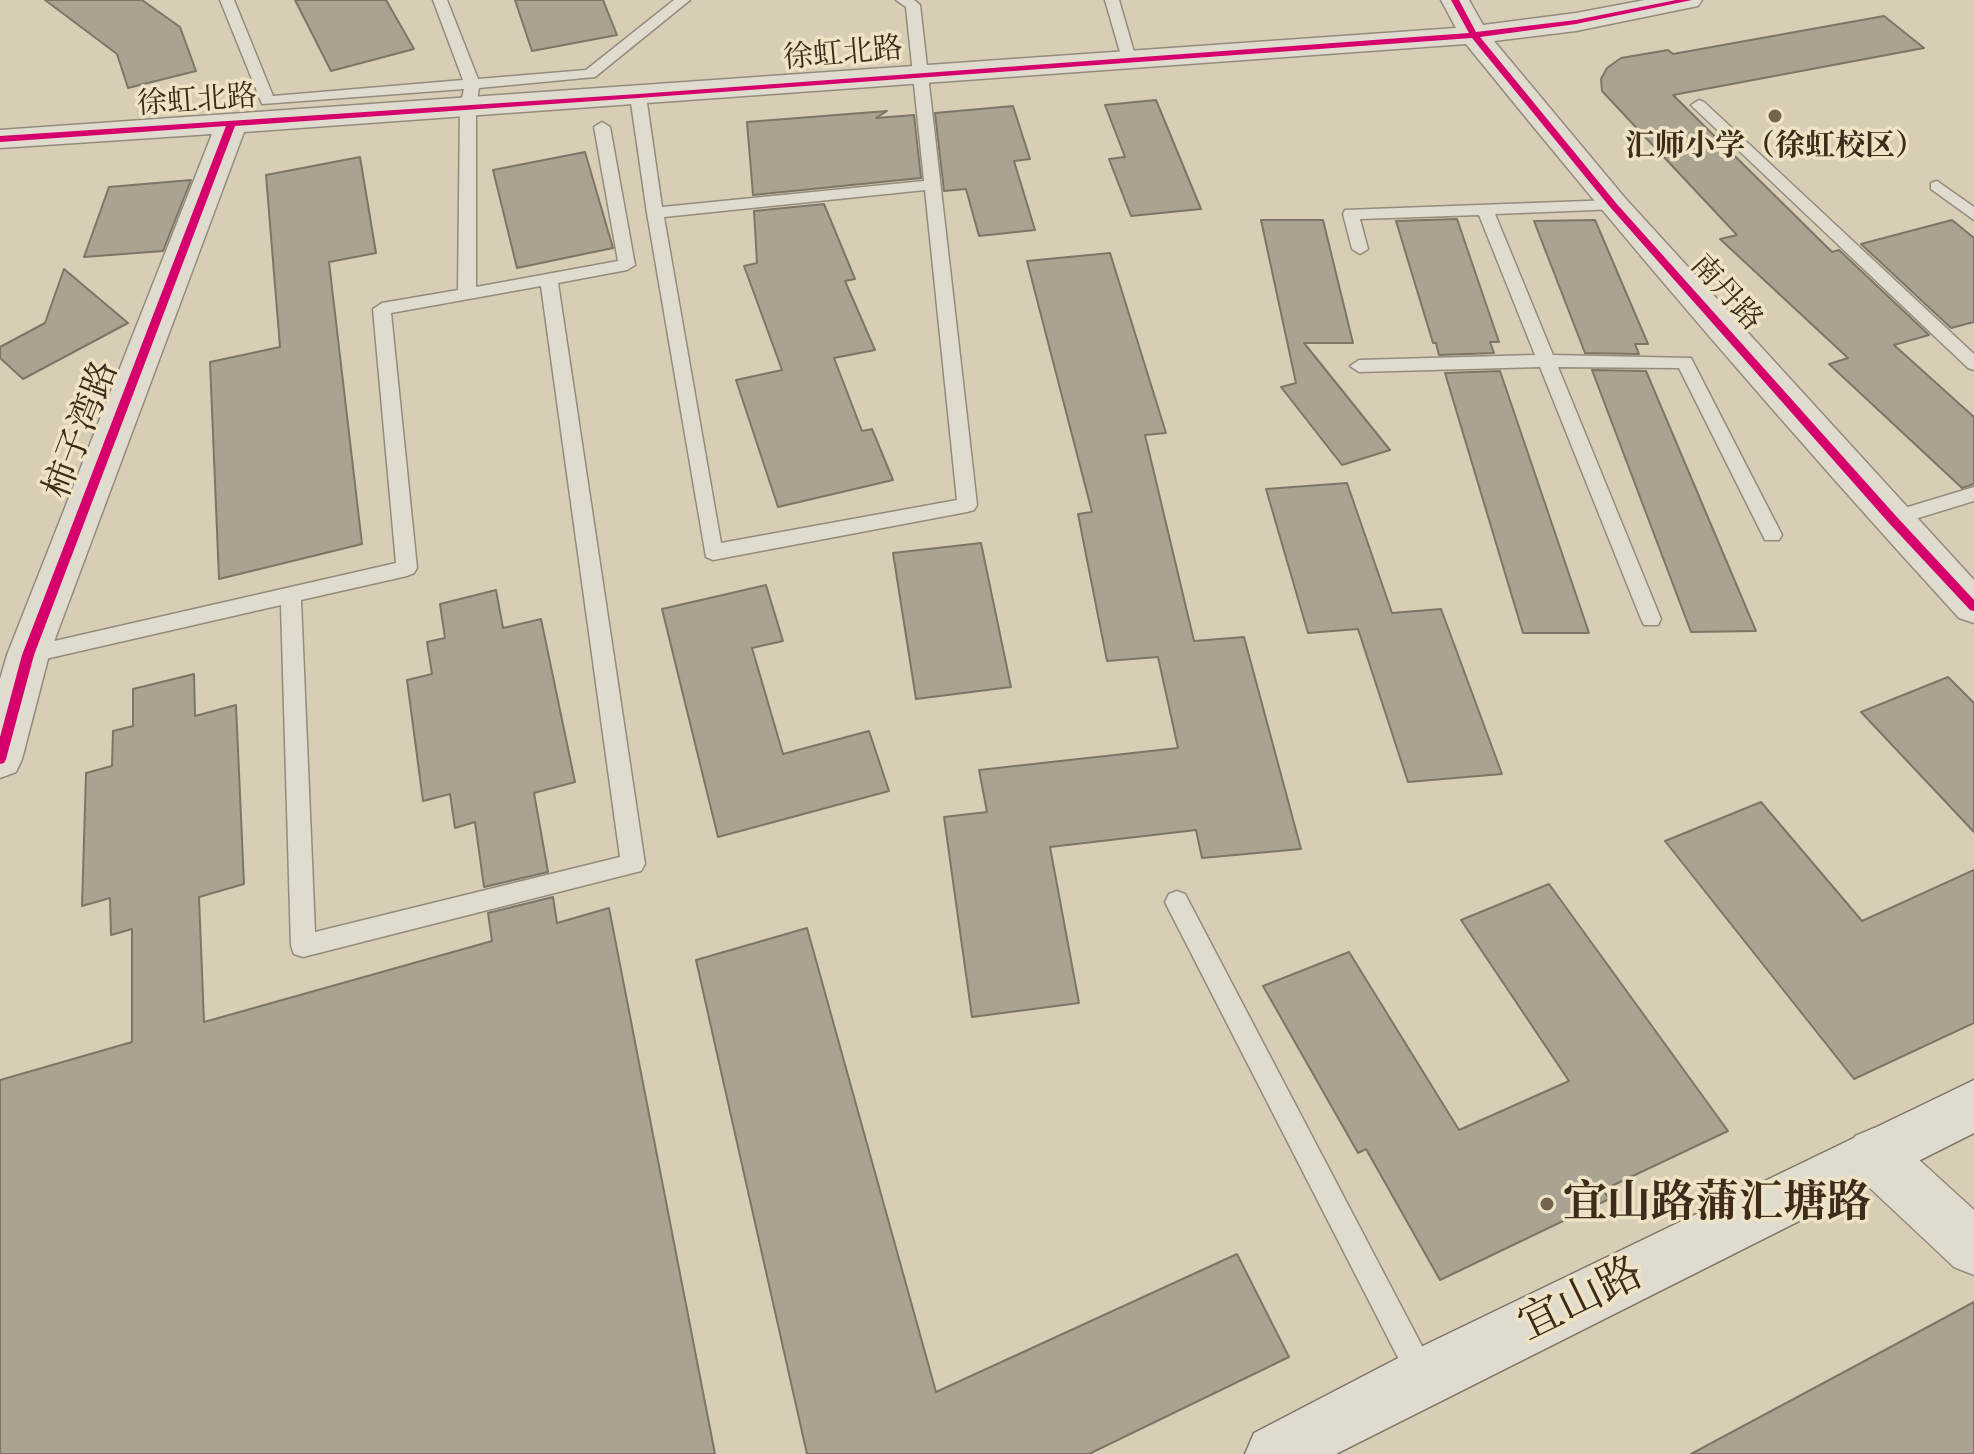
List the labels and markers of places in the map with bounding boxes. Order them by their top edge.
marker: 汇师小学（徐虹校区） [1766,107,1784,125]
place label: 汇师小学（徐虹校区） [1625,129,1925,165]
place label: 宜山路蒲汇塘路 [1563,1178,1871,1230]
marker: 宜山路蒲汇塘路 [1538,1195,1556,1213]

